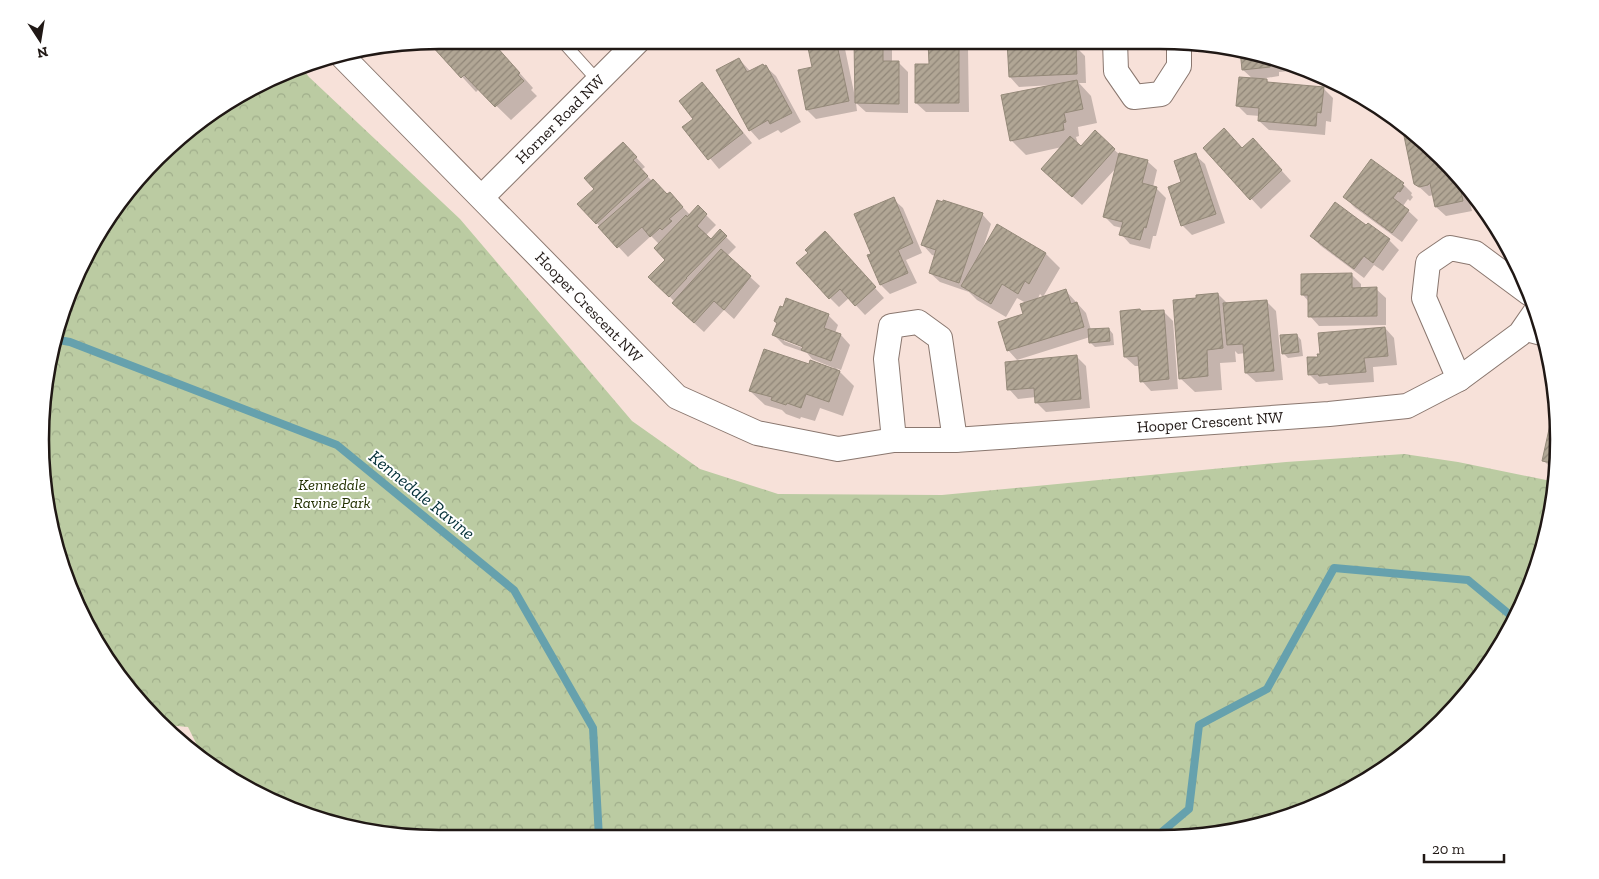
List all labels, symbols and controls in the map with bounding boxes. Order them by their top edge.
north arrow [15,15,65,65]
text: N [35,43,50,62]
street label: Horner Road NW [511,70,609,168]
street label: Hooper Crescent NW [531,248,647,366]
street label: Hooper Crescent NW [1136,407,1284,437]
water label: Kennedale Ravine [365,446,479,544]
park label: Kennedale Ravine Park [293,475,371,512]
scale bar [1424,832,1504,864]
text: 20 m [1432,840,1465,858]

